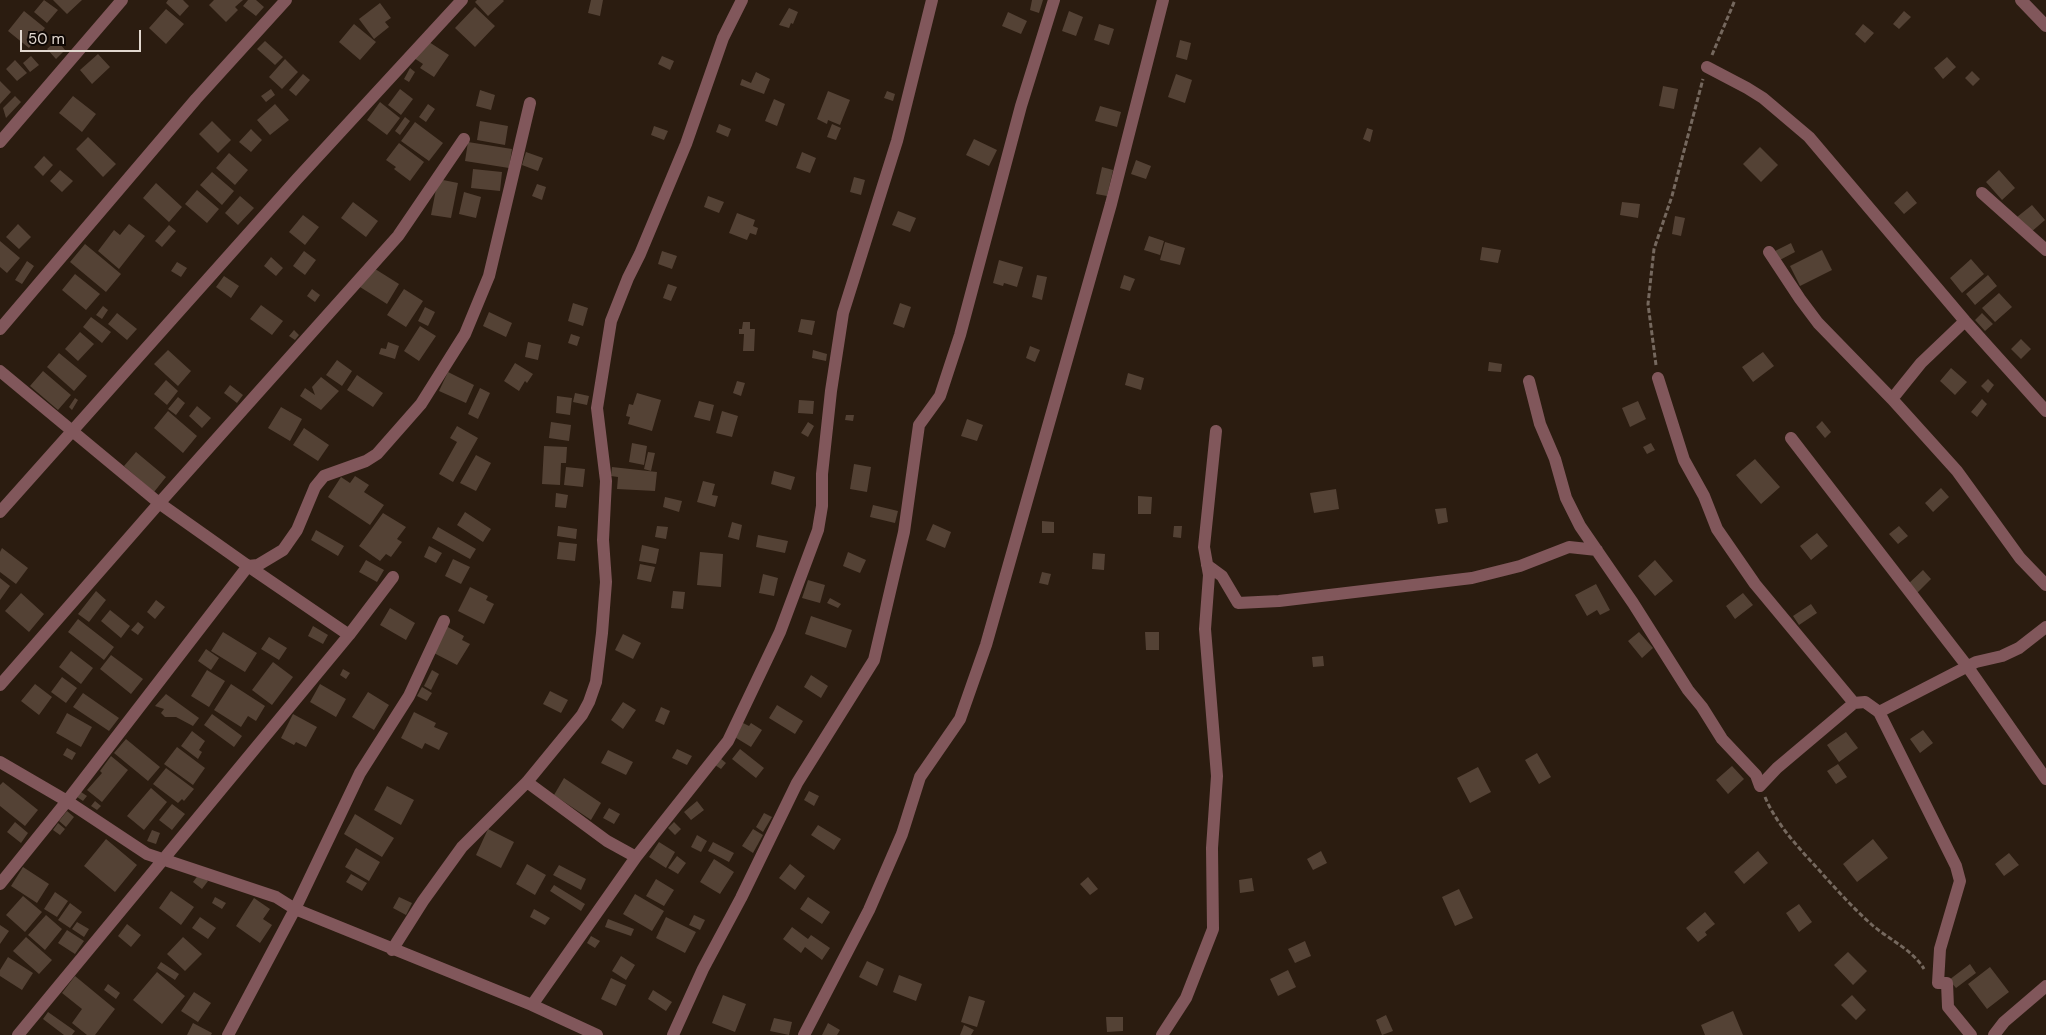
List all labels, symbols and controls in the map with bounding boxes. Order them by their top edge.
scale bar [22,20,144,52]
text: 50 m [28,29,65,49]

